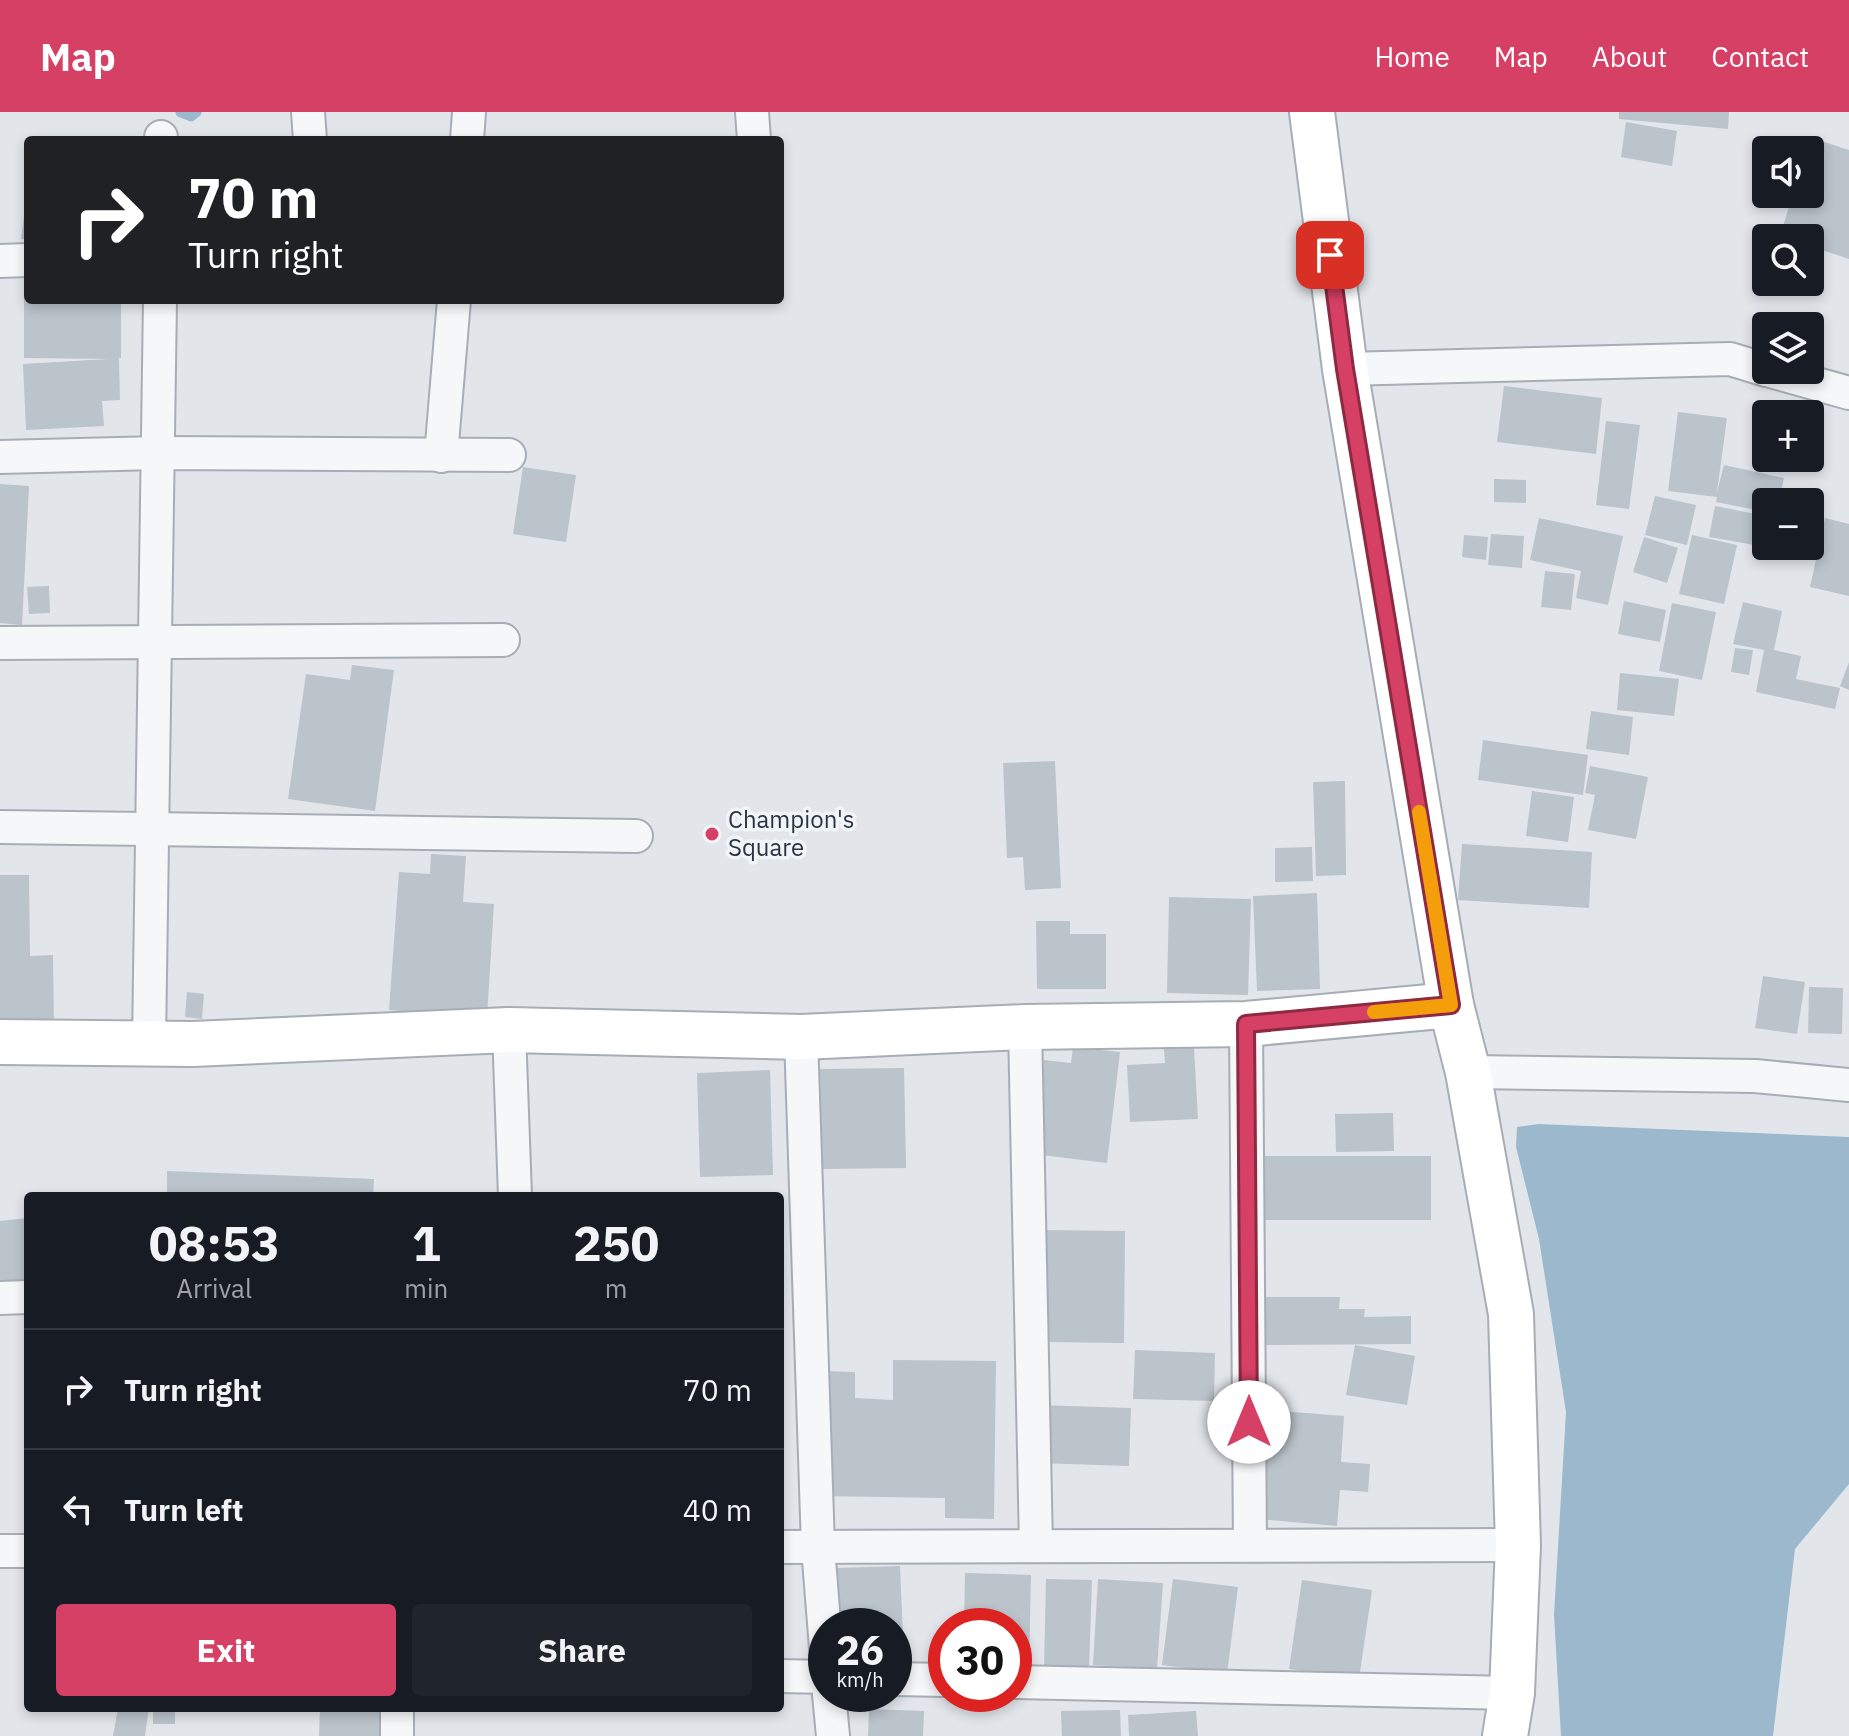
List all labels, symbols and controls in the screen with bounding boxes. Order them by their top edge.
text: Map [40,32,116,81]
text: Home [1374,38,1450,75]
text: Map [1494,38,1548,75]
text: About [1592,38,1667,75]
text: Contact [1711,38,1809,75]
map controls [1752,136,1824,560]
button: sound [1752,136,1824,208]
text: 70 m [188,161,318,233]
icon: right [56,168,160,272]
pin [1296,221,1364,289]
button: search [1752,224,1824,296]
text: Turn right [188,231,344,278]
icon: arrive [1308,233,1352,277]
button: layers [1752,312,1824,384]
button: + [1752,400,1824,472]
button: − [1752,488,1824,560]
place label: Champion's Square [728,803,854,863]
marker: Champion's Square [703,825,721,843]
text: 08:53 [149,1212,280,1274]
text: 1 [412,1212,441,1274]
text: 250 [573,1212,659,1274]
text: Arrival [176,1271,252,1305]
text: min [404,1271,448,1305]
text: m [605,1271,627,1305]
icon: right [56,1367,100,1411]
text: Turn right [124,1370,262,1409]
text: 70 m [683,1370,752,1409]
position arrow [1207,1380,1291,1464]
icon: left [56,1487,100,1531]
text: Turn left [124,1490,243,1529]
text: 40 m [683,1490,752,1529]
button: Exit [56,1604,396,1696]
button: Share [412,1604,752,1696]
speed limit sign: 30 [928,1608,1032,1712]
text: 26 [836,1624,884,1676]
text: km/h [836,1666,884,1693]

